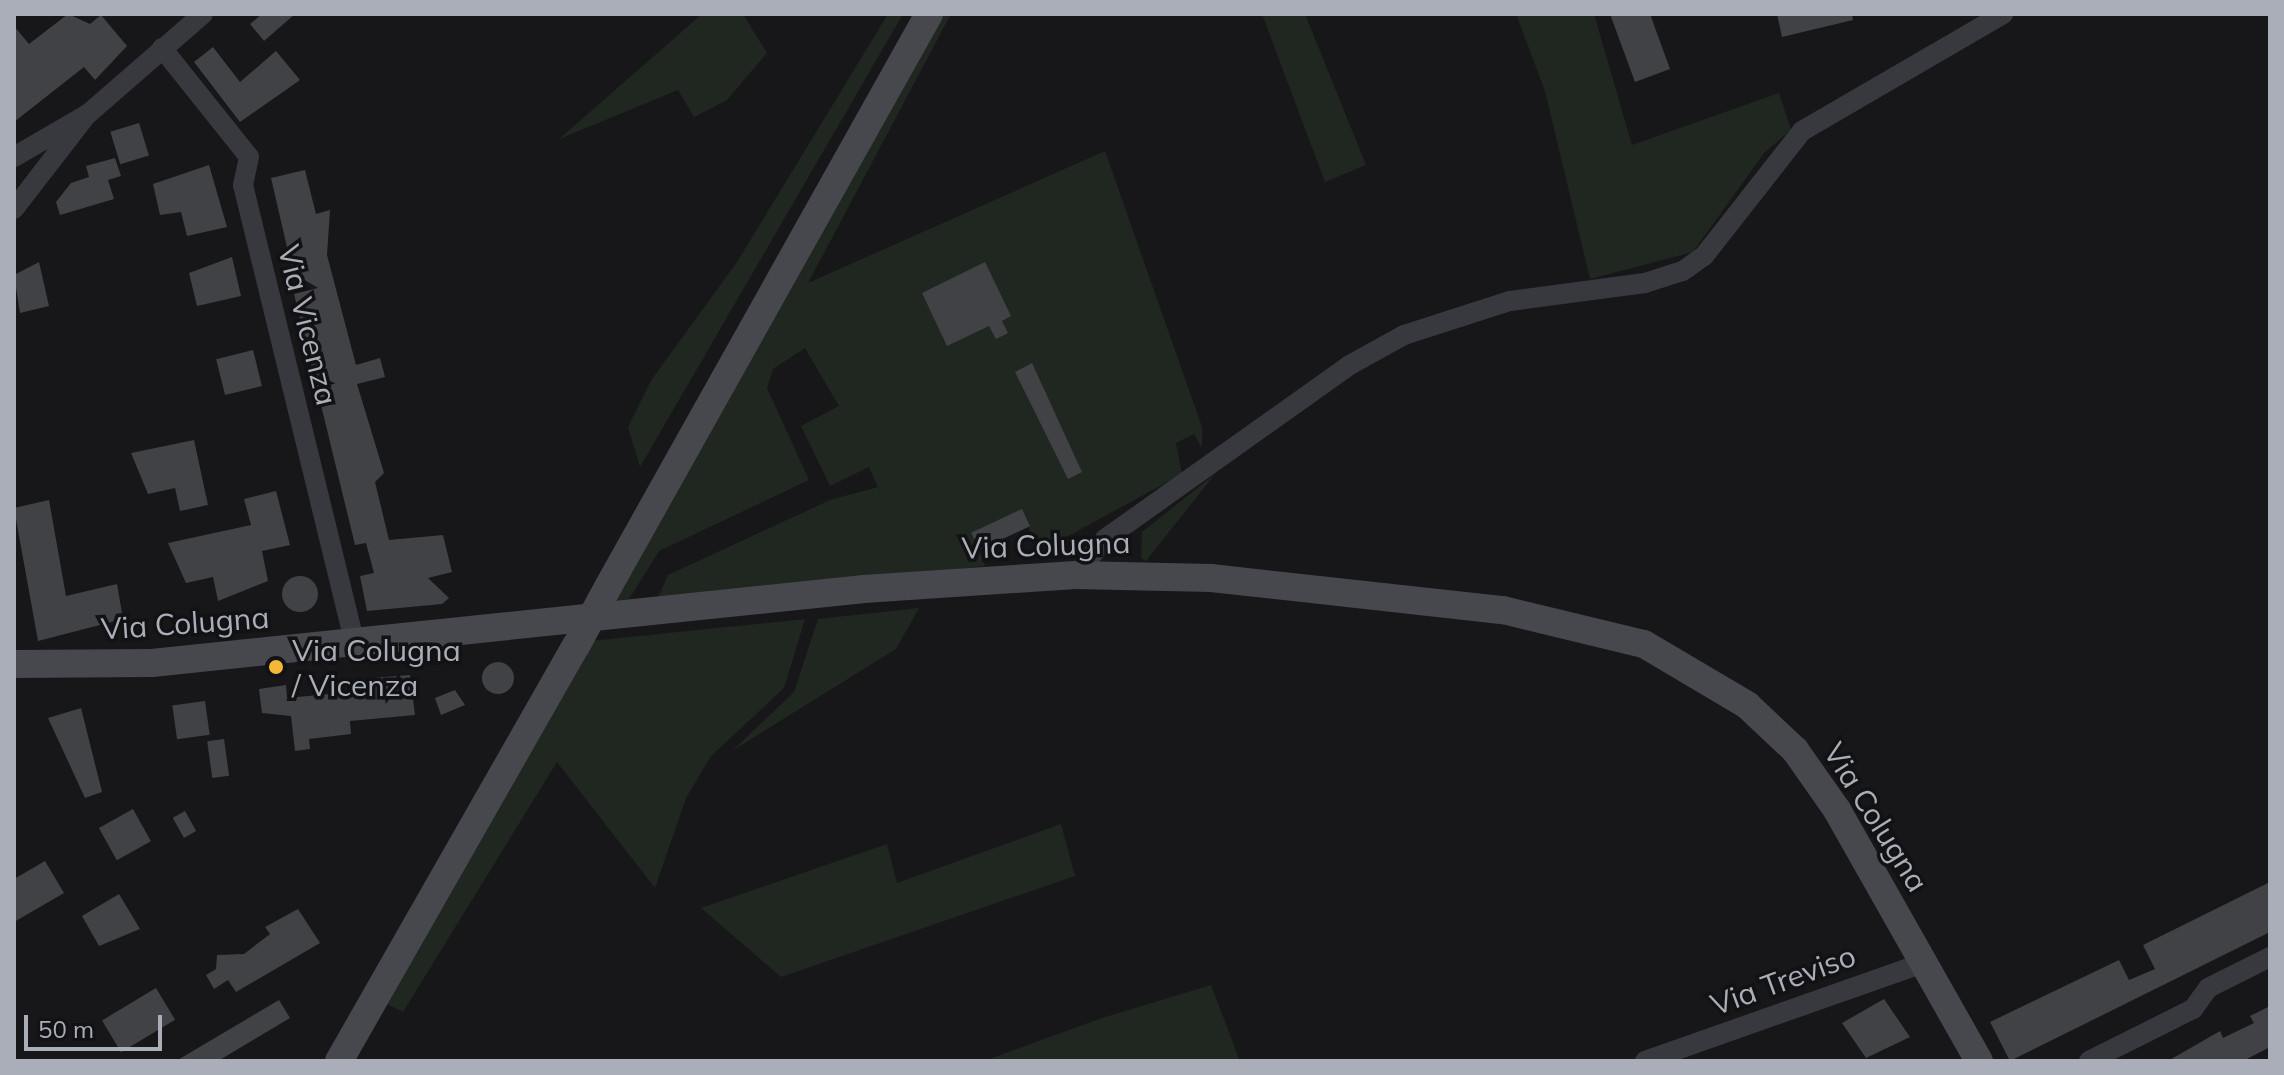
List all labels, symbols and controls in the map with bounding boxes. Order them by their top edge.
street label: Via Vicenza [271,241,345,409]
street label: Via Colugna [961,524,1131,566]
street label: Via Colugna [100,599,270,647]
place label: Via Colugna / Vicenza [292,632,461,702]
marker: Via Colugna / Vicenza [267,658,285,676]
street label: Via Colugna [1816,736,1936,898]
street label: Via Treviso [1706,937,1860,1023]
scale bar [28,999,166,1049]
text: 50 m [38,1014,94,1044]

